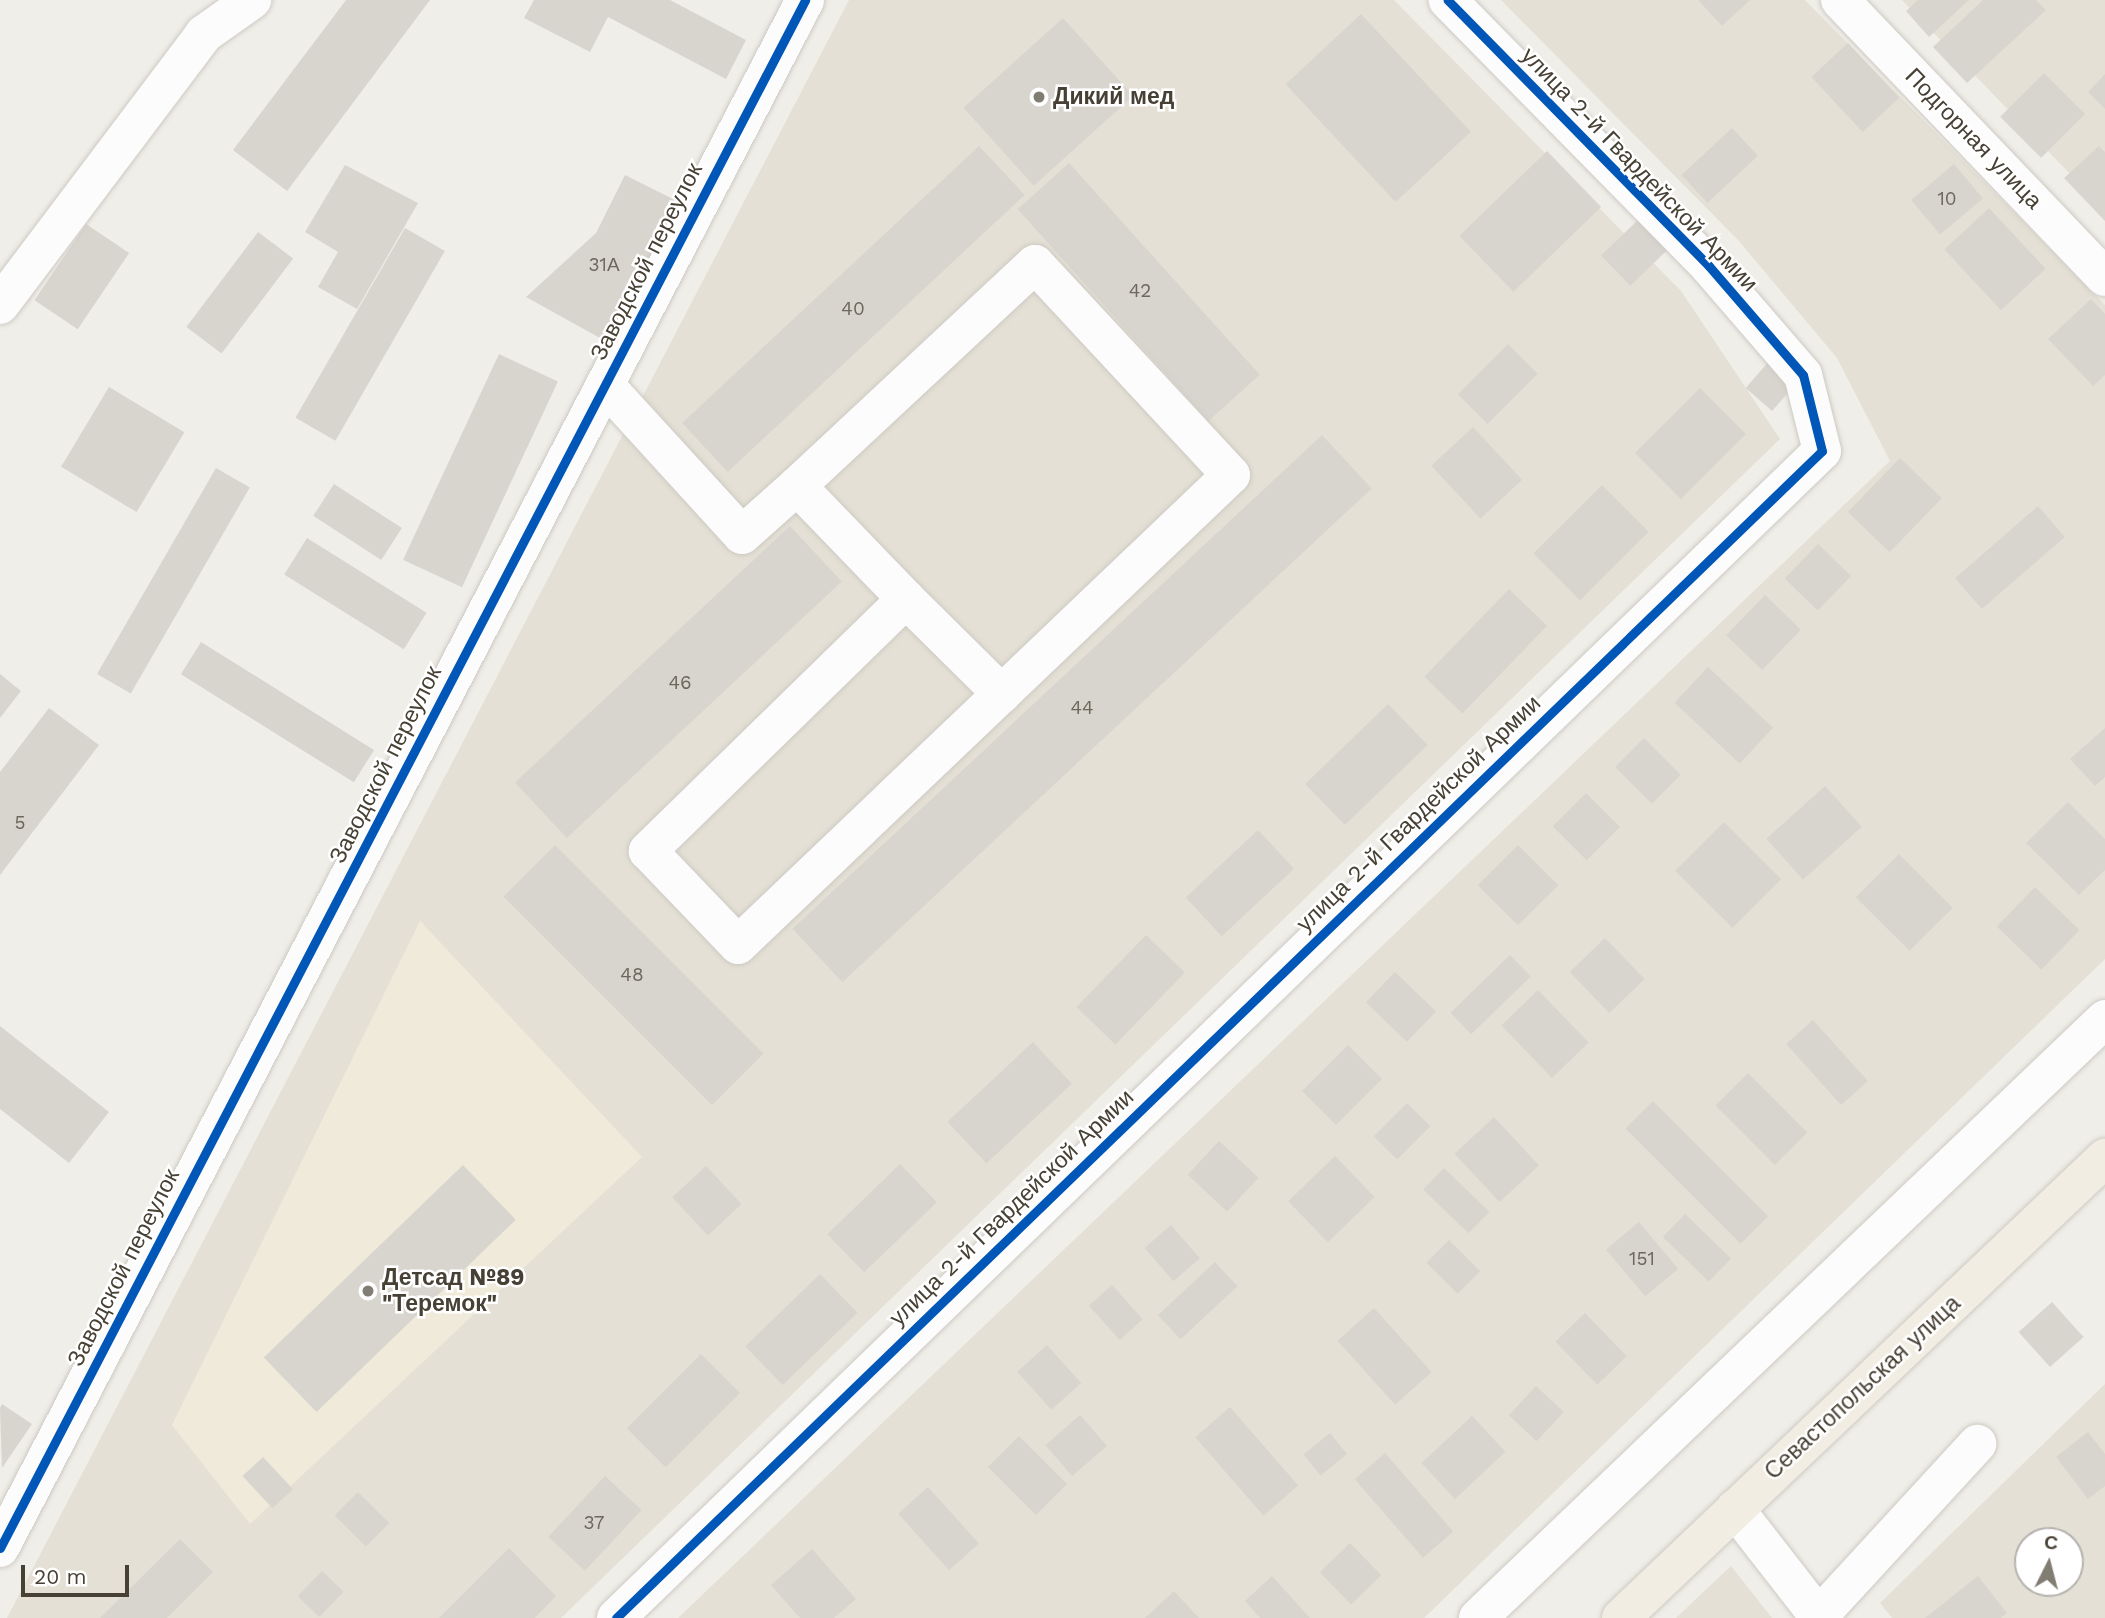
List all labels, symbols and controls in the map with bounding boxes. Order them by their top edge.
street label: улица 2-й Гвардейской Армии [1515,42,1763,298]
street label: Подгорная улица [1899,63,2047,215]
place label: Дикий мед [1053,83,1174,111]
marker: Дикий мед [1031,89,1047,105]
street label: Заводской переулок [585,159,709,365]
house number: 10 [1937,188,1957,210]
house number: 31А [588,254,620,276]
house number: 42 [1129,280,1151,302]
house number: 40 [841,298,865,320]
street label: Заводской переулок [324,662,448,868]
house number: 46 [668,672,692,694]
street label: улица 2-й Гвардейской Армии [1291,690,1547,938]
house number: 44 [1070,697,1094,719]
house number: 5 [14,812,26,834]
house number: 48 [620,964,644,986]
street label: улица 2-й Гвардейской Армии [884,1084,1140,1332]
street label: Заводской переулок [62,1165,186,1371]
house number: 151 [1629,1248,1655,1270]
place label: Детсад №89 "Теремок" [382,1264,525,1318]
marker: Детсад №89 "Теремок" [360,1283,376,1299]
street label: Севастопольская улица [1760,1290,1966,1486]
house number: 37 [584,1512,604,1534]
north arrow [2014,1527,2084,1597]
text: С [2043,1530,2059,1555]
scale bar [24,1552,133,1596]
text: 20 m [34,1564,86,1589]

